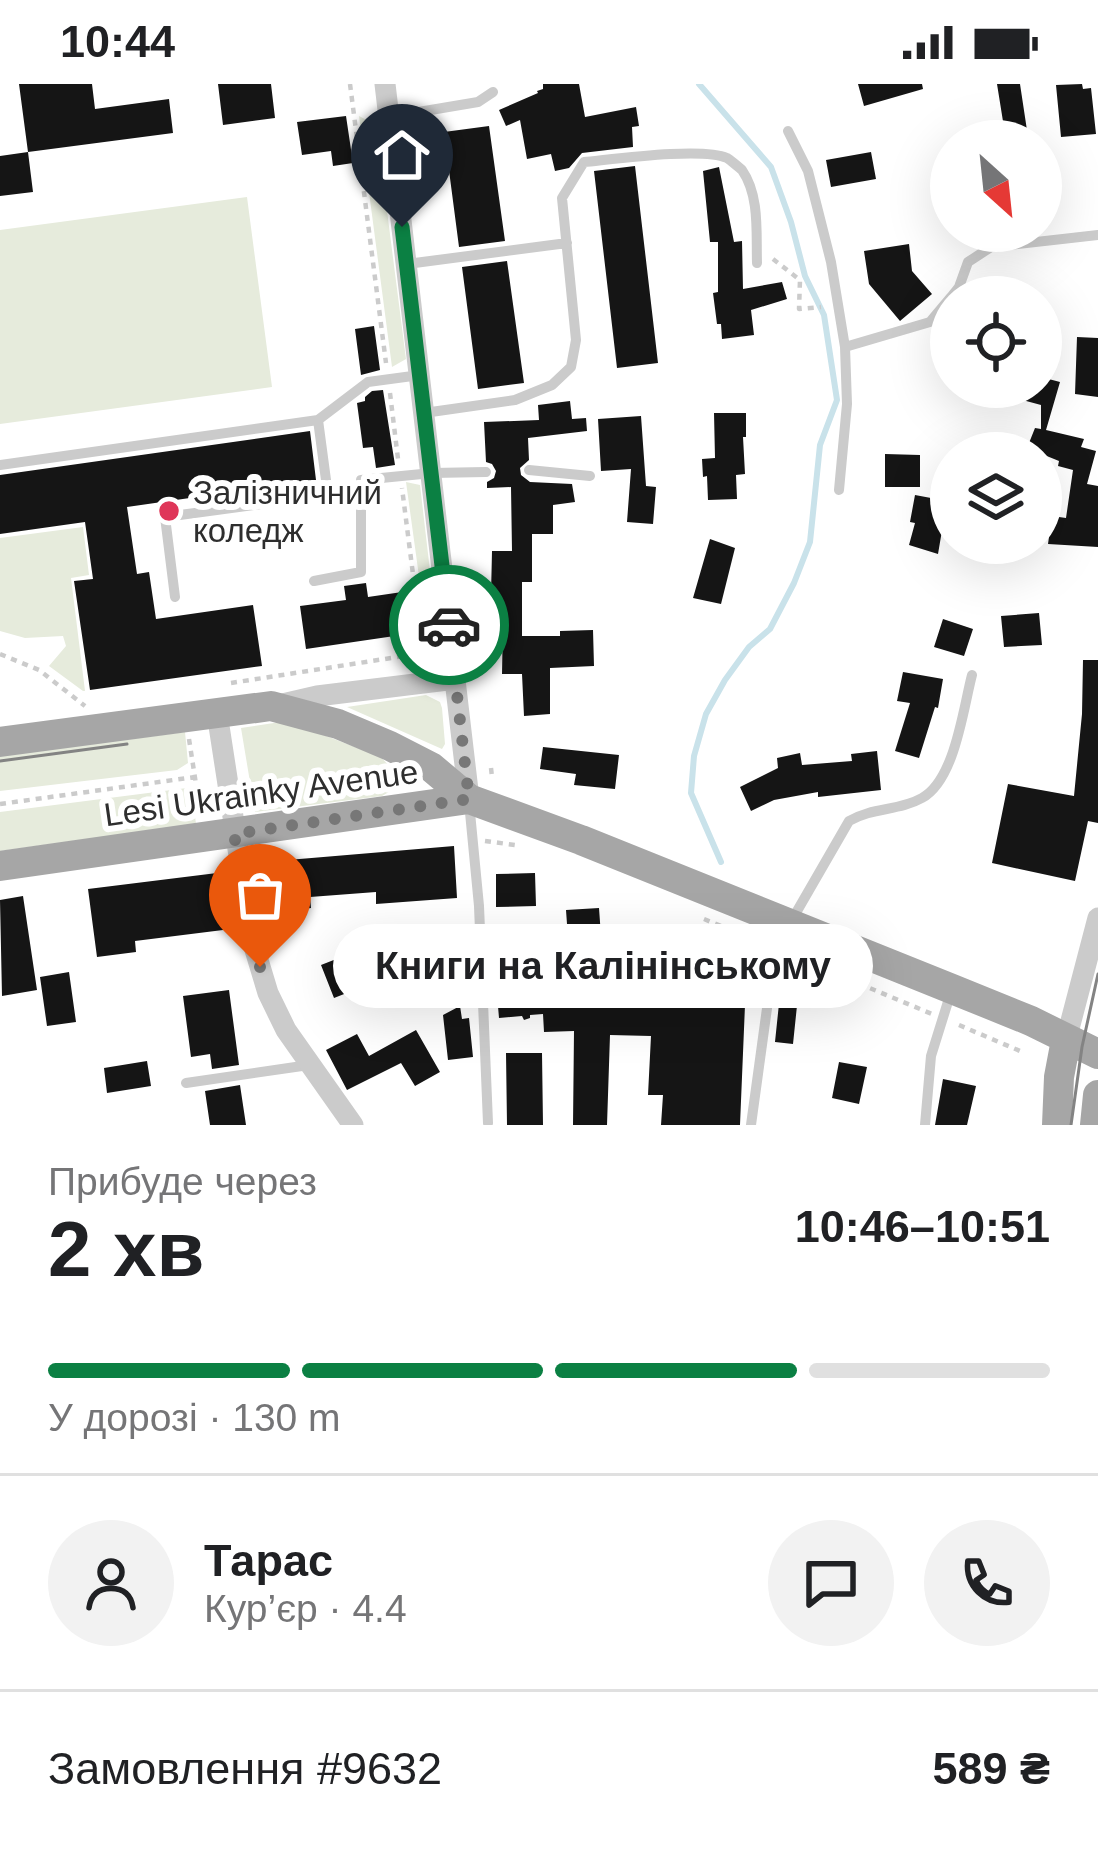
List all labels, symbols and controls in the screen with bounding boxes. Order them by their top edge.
text: 10:44 [60,16,175,67]
pin [351,104,453,227]
north arrow [930,120,1062,252]
map controls [930,120,1062,564]
icon: home [369,122,435,188]
button: locate [930,276,1062,408]
button: layers [930,432,1062,564]
place label: Залізничний коледж [193,474,382,549]
marker: Залізничний коледж [156,498,182,524]
courier [389,565,509,685]
icon: car [416,592,482,658]
street label: Lesi Ukrainky Avenue [102,753,420,833]
pin [209,844,311,967]
icon: bag [227,862,293,928]
callout: Книги на Калінінському [332,925,872,1009]
text: Книги на Калінінському [375,944,831,987]
text: Прибуде через [48,1160,317,1203]
text: 10:46–10:51 [795,1201,1050,1252]
text: 2 хв [48,1205,204,1293]
text: У дорозі · 130 m [48,1396,341,1439]
button: person [48,1520,174,1646]
button: chat [768,1520,894,1646]
button: phone [924,1520,1050,1646]
text: Тарас [204,1535,333,1586]
text: Кур’єр · 4.4 [204,1587,407,1630]
text: Замовлення #9632 [48,1743,442,1794]
text: 589 ₴ [932,1743,1050,1794]

